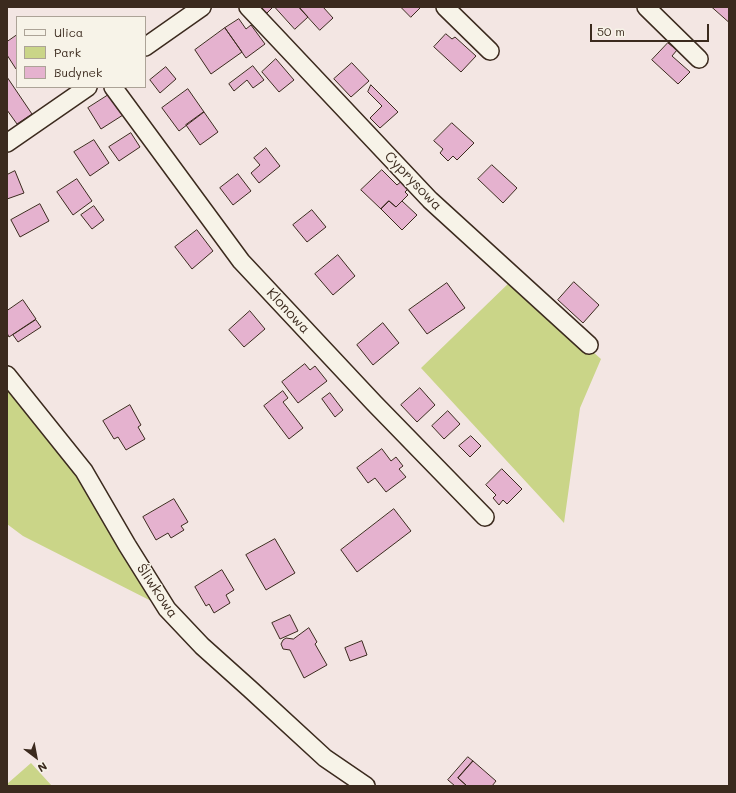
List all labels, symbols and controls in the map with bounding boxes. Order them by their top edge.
legend [16,16,146,88]
scale bar [592,16,711,42]
text: 50 m [597,23,625,39]
text: Ulica [54,24,83,40]
text: Park [54,44,81,60]
text: Budynek [54,64,102,80]
street label: Cyprysowa [381,148,445,214]
street label: Klonowa [263,285,313,337]
street label: Śliwkowa [133,561,181,621]
north arrow [16,737,56,777]
text: N [35,759,50,776]

